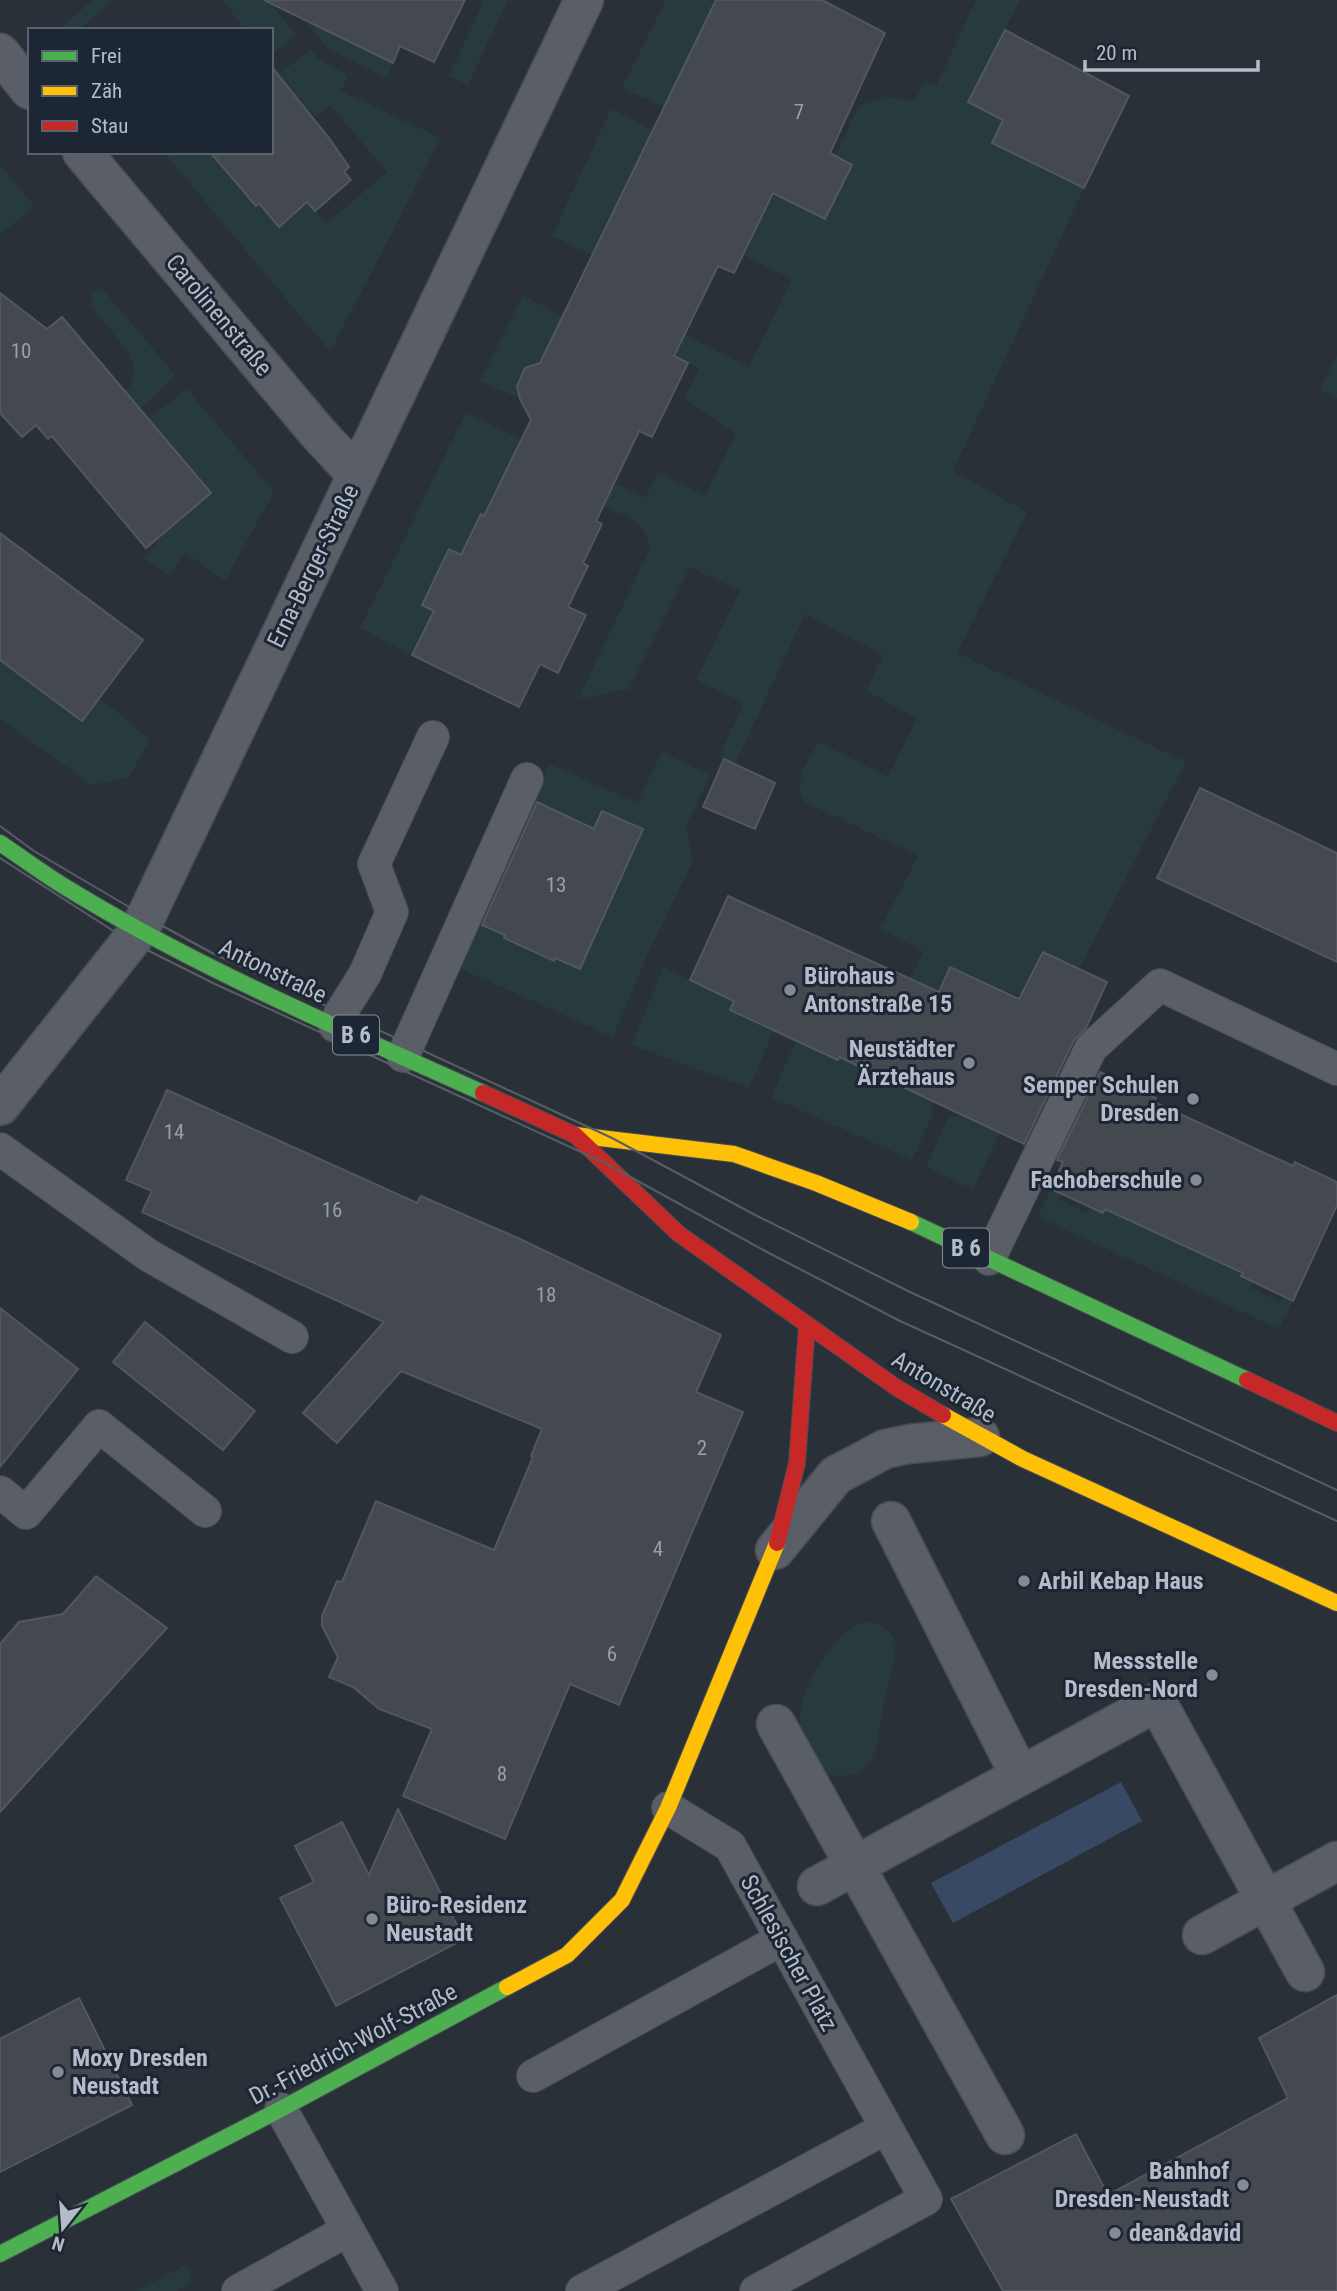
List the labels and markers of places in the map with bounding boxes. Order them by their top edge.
place label: Bürohaus Antonstraße 15 [804,962,952,1018]
marker: Bürohaus Antonstraße 15 [782,982,798,998]
place label: Neustädter Ärztehaus [849,1035,955,1091]
marker: Neustädter Ärztehaus [961,1055,977,1071]
place label: Semper Schulen Dresden [1023,1071,1179,1127]
marker: Semper Schulen Dresden [1185,1091,1201,1107]
place label: Fachoberschule [1030,1166,1182,1194]
marker: Fachoberschule [1188,1172,1204,1188]
place label: Arbil Kebap Haus [1038,1567,1204,1595]
marker: Arbil Kebap Haus [1016,1573,1032,1589]
place label: Messstelle Dresden-Nord [1064,1647,1198,1703]
marker: Messstelle Dresden-Nord [1204,1667,1220,1683]
place label: Büro-Residenz Neustadt [386,1891,527,1947]
marker: Büro-Residenz Neustadt [364,1911,380,1927]
place label: Moxy Dresden Neustadt [72,2044,208,2100]
marker: Moxy Dresden Neustadt [50,2064,66,2080]
place label: Bahnhof Dresden-Neustadt [1055,2157,1229,2213]
marker: Bahnhof Dresden-Neustadt [1235,2177,1251,2193]
place label: dean&david [1129,2219,1241,2247]
marker: dean&david [1107,2225,1123,2241]

